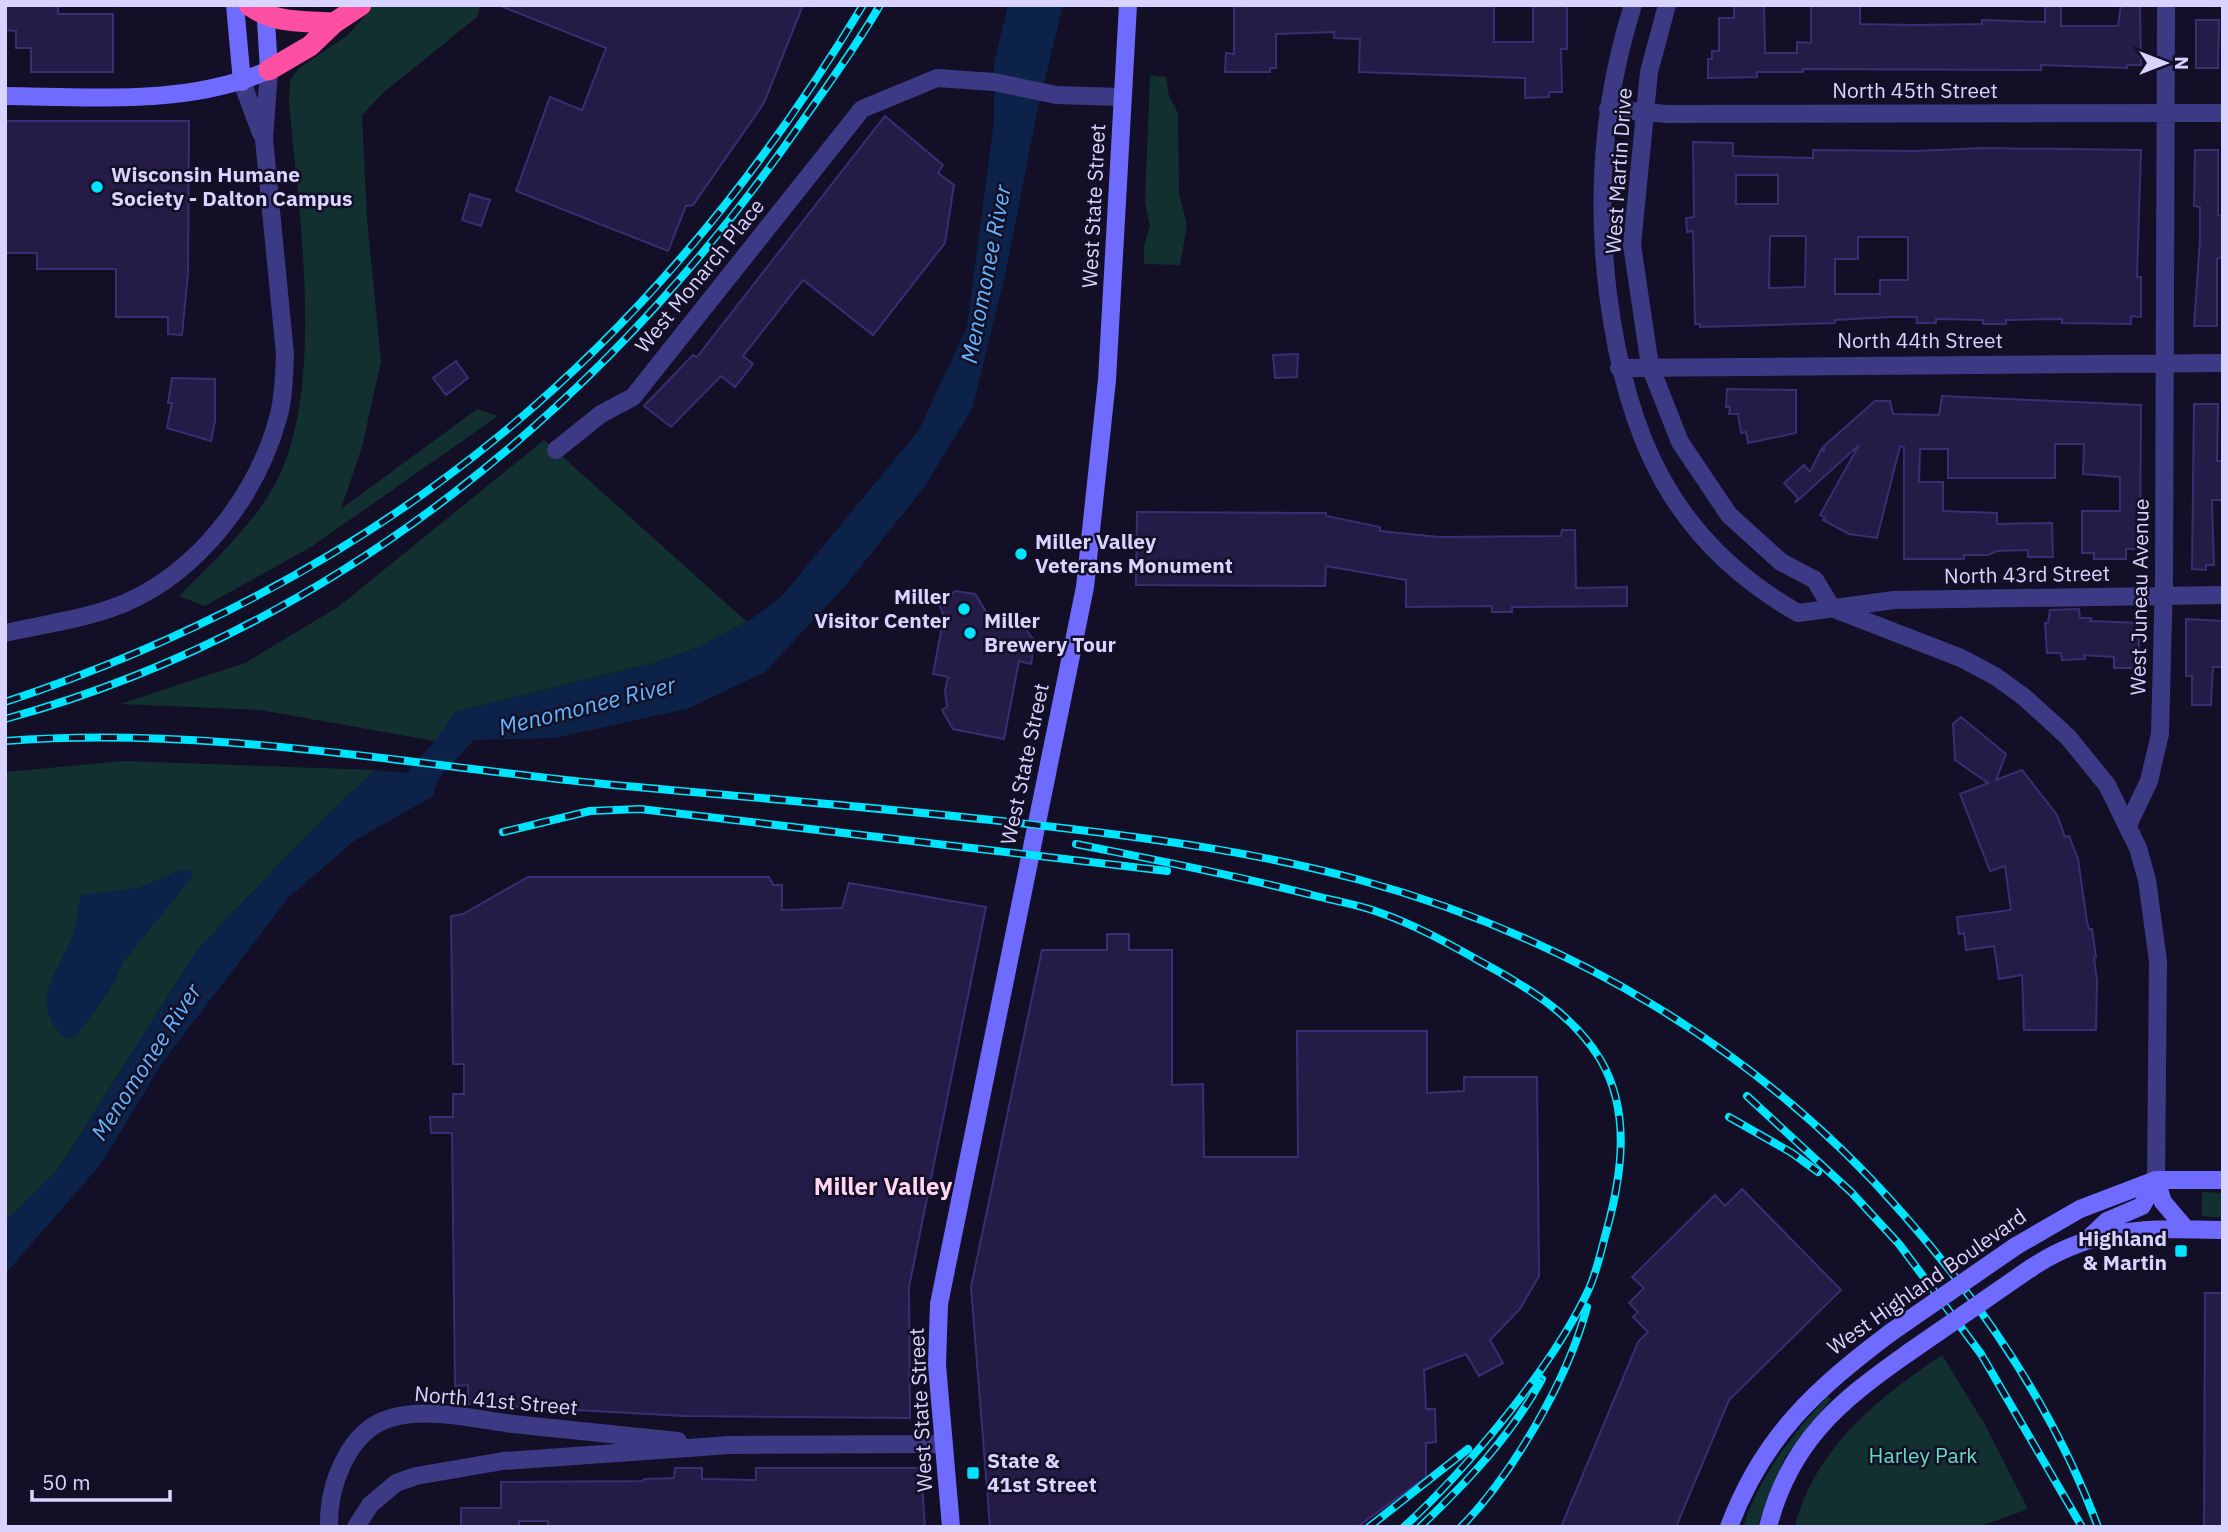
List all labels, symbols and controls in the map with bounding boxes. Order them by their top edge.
north arrow [2130,28,2200,98]
text: N [2170,56,2194,70]
street label: North 45th Street [1832,76,1998,104]
street label: West Martin Drive [1598,87,1638,255]
street label: West State Street [1075,123,1111,289]
place label: Wisconsin Humane Society - Dalton Campus [111,160,353,212]
marker: Wisconsin Humane Society - Dalton Campus [89,179,105,195]
water label: Menomonee River [953,181,1017,366]
street label: West Monarch Place [628,192,770,358]
street label: North 44th Street [1837,326,2003,354]
street label: West Juneau Avenue [2123,498,2155,696]
place label: Miller Valley Veterans Monument [1035,527,1233,579]
marker: Miller Valley Veterans Monument [1013,546,1029,562]
street label: North 43rd Street [1944,559,2110,589]
place label: Miller Visitor Center [814,582,951,634]
marker: Miller Visitor Center [956,601,972,617]
place label: Miller Brewery Tour [984,606,1116,658]
marker: Miller Brewery Tour [962,625,978,641]
water label: Menomonee River [495,668,679,741]
street label: West State Street [993,680,1055,847]
water label: Menomonee River [83,977,207,1146]
district label: Miller Valley [814,1170,952,1202]
street label: West Highland Boulevard [1821,1202,2032,1361]
place label: Highland & Martin [2078,1224,2167,1276]
marker: Highland & Martin [2173,1243,2189,1259]
street label: West State Street [902,1327,938,1493]
street label: North 41st Street [413,1379,579,1421]
park label: Harley Park [1869,1441,1977,1469]
place label: State & 41st Street [987,1446,1097,1498]
scale bar [32,1458,170,1502]
marker: State & 41st Street [965,1465,981,1481]
text: 50 m [42,1468,91,1496]

